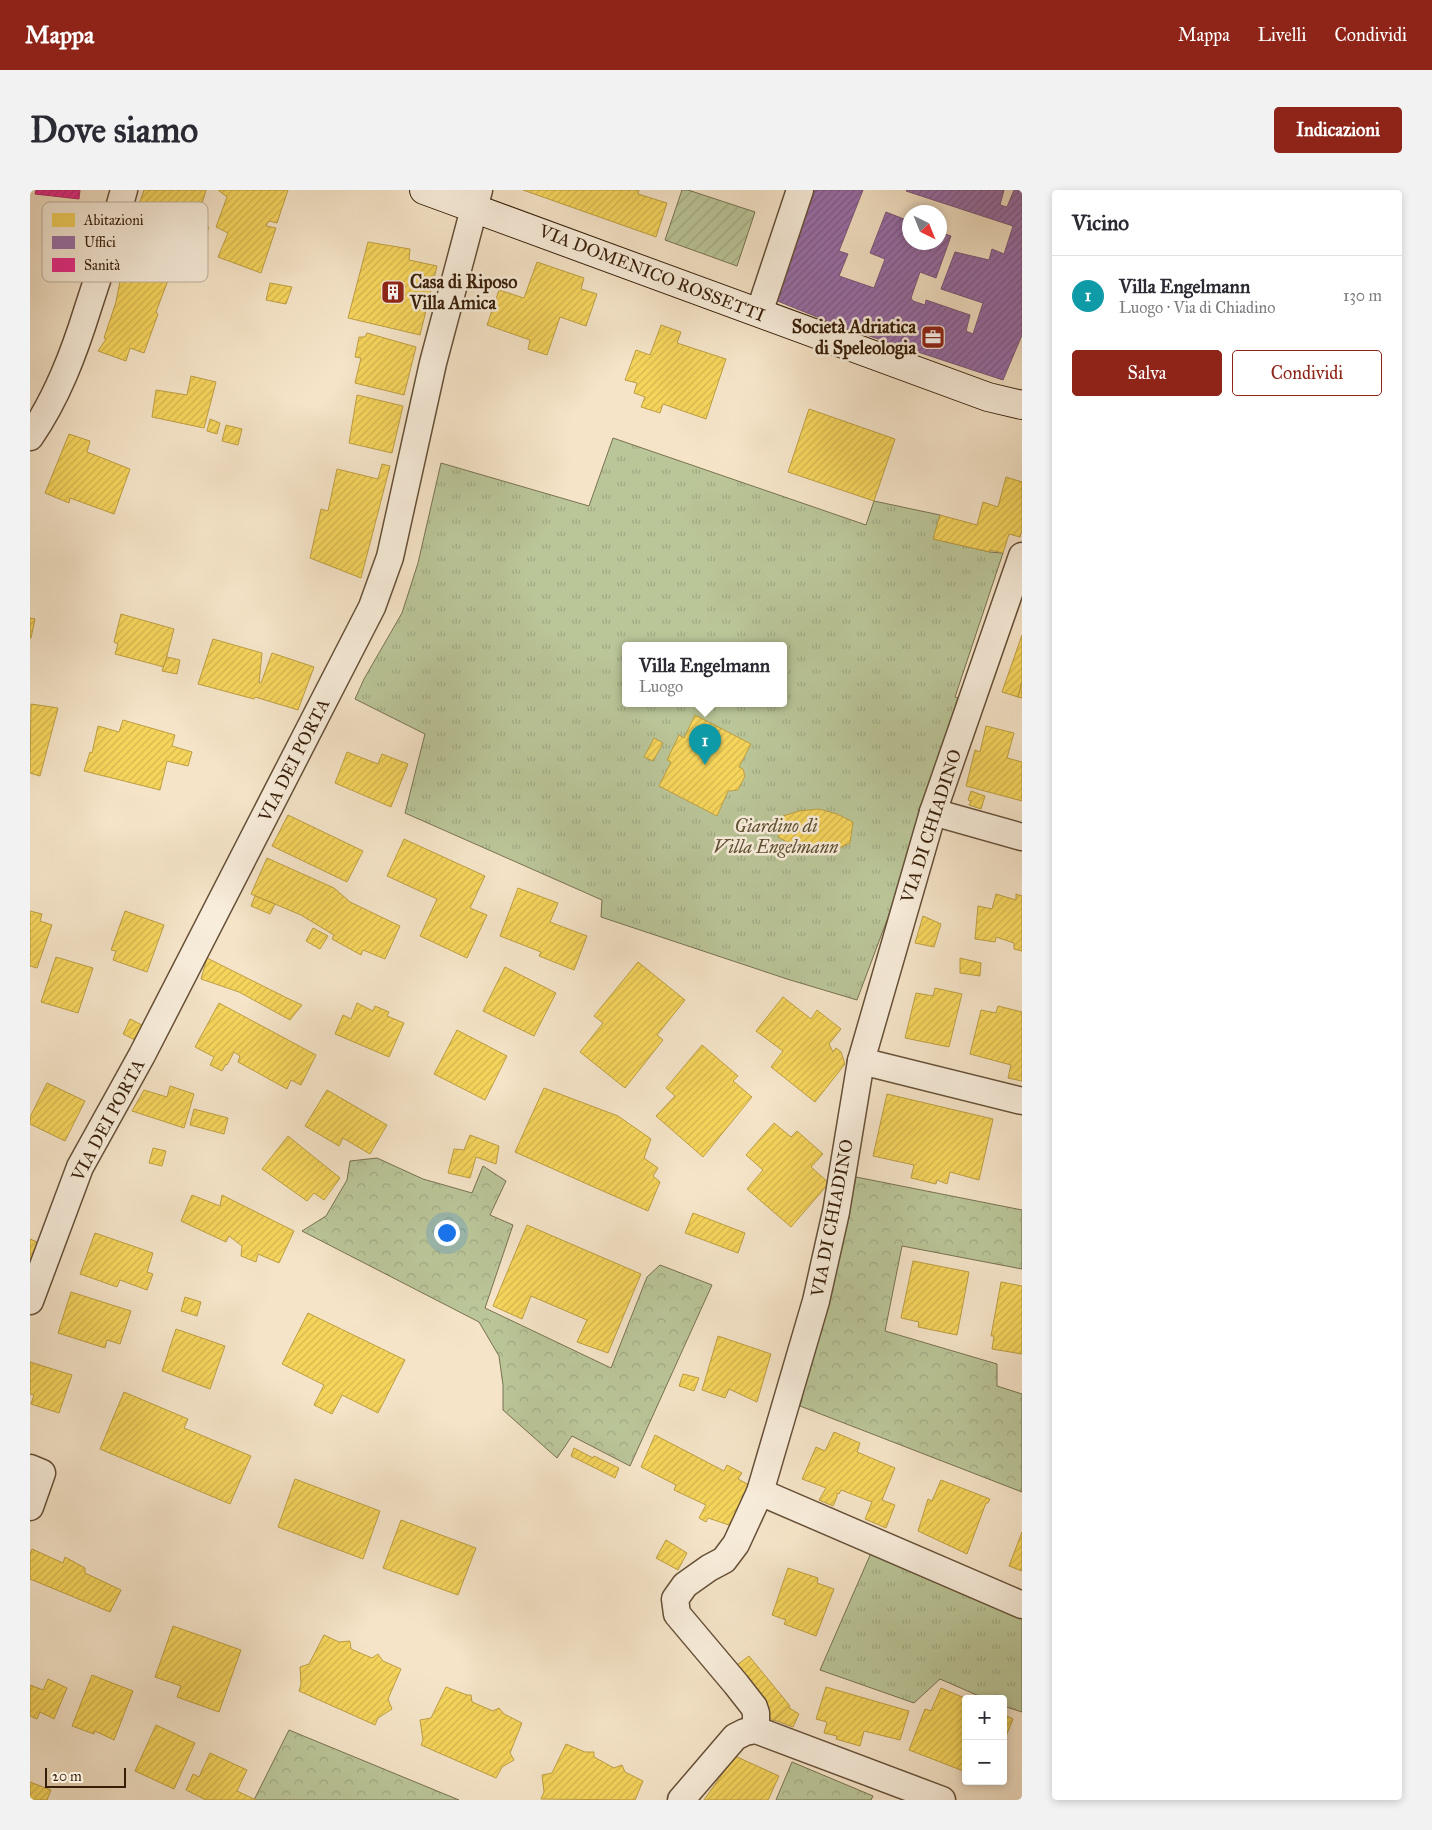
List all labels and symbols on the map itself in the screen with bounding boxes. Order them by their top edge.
legend [42,202,208,282]
north arrow [902,205,947,250]
text: Abitazioni [83,212,144,229]
street label: VIA DOMENICO ROSSETTI [535,219,768,326]
text: Uffici [84,234,116,251]
text: Sanità [84,257,120,274]
place label: Casa di Riposo Villa Amica [409,271,517,314]
building icon: Casa di Riposo Villa Amica [380,279,406,305]
place label: Società Adriatica di Speleologia [792,316,916,360]
office icon: Società Adriatica di Speleologia [920,324,946,350]
street label: VIA DEI PORTA [253,695,334,826]
pin: 1 [689,724,721,765]
street label: VIA DI CHIADINO [896,747,966,906]
park label: Giardino di Villa Engelmann [714,815,839,858]
street label: VIA DEI PORTA [66,1055,149,1186]
street label: VIA DI CHIADINO [806,1137,858,1300]
your location [434,1220,460,1246]
scale bar [45,1765,126,1788]

